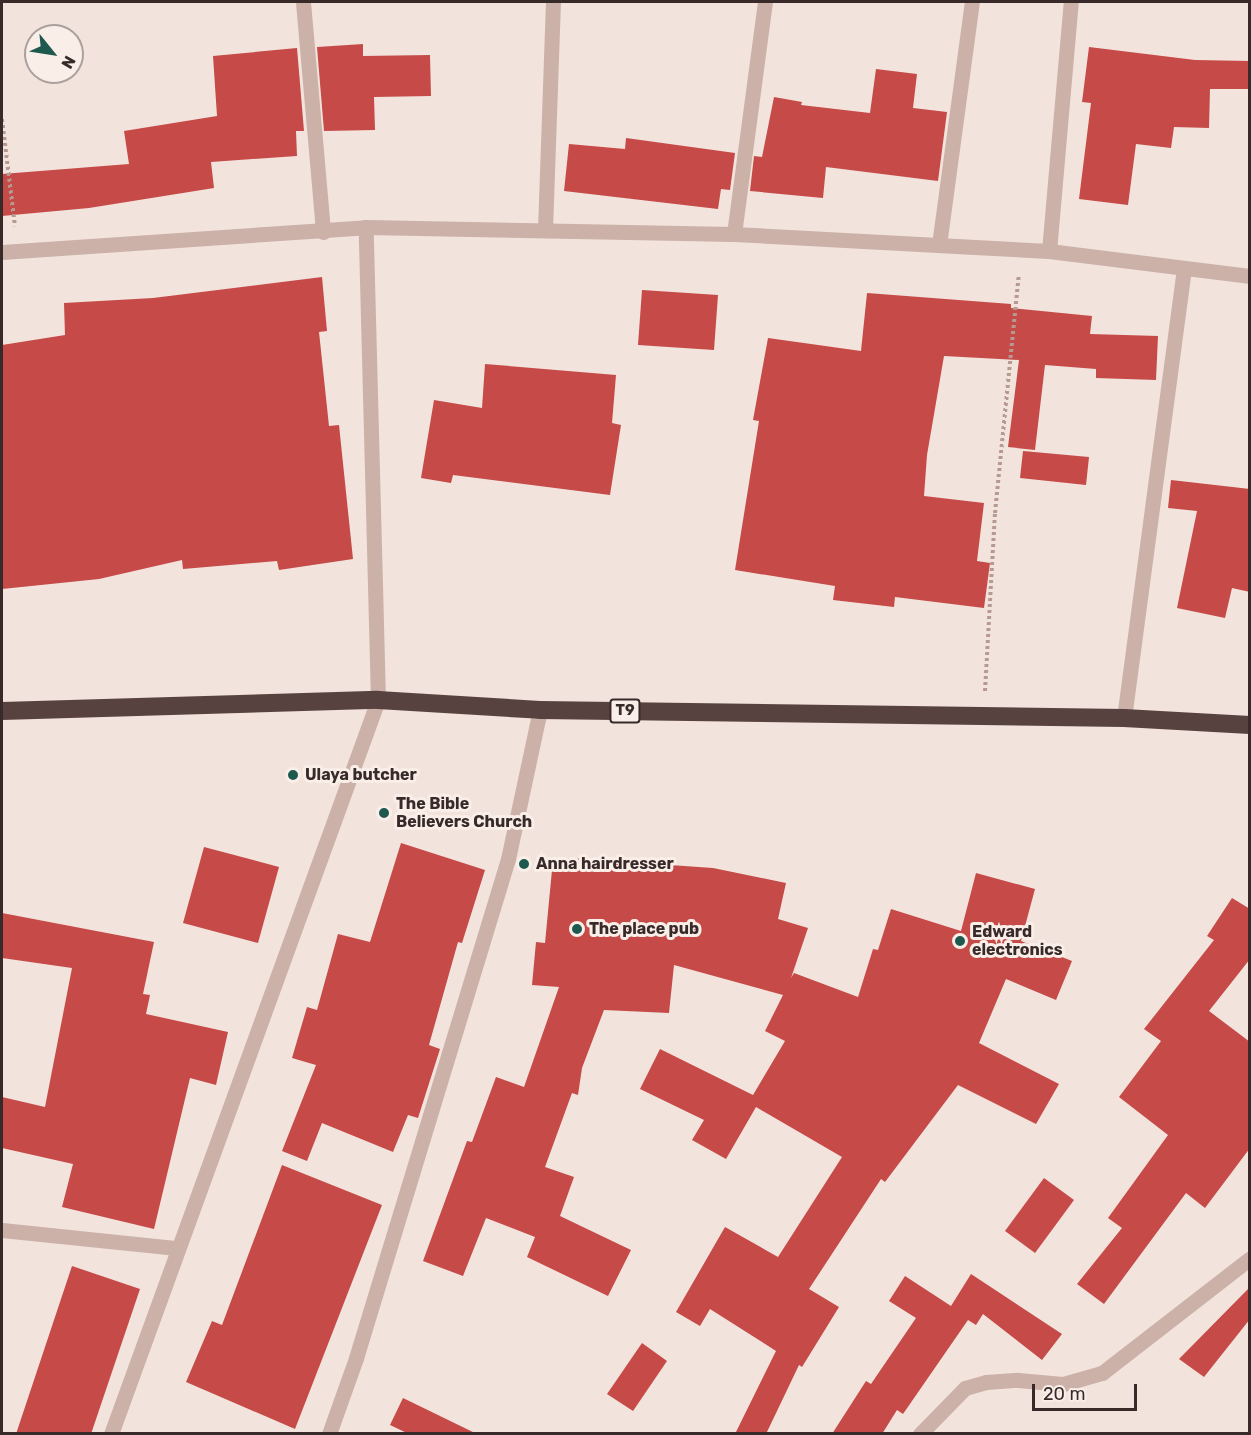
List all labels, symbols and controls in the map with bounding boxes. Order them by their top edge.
north arrow [24,24,84,84]
text: N [57,53,79,72]
road number: T9 [608,699,642,723]
place label: Ulaya butcher [305,765,417,785]
marker: Ulaya butcher [286,768,300,782]
place label: The Bible Believers Church [396,794,532,832]
marker: The Bible Believers Church [377,806,391,820]
place label: Anna hairdresser [536,854,674,874]
marker: Anna hairdresser [517,857,531,871]
place label: The place pub [589,919,699,939]
marker: The place pub [570,922,584,936]
place label: Edward electronics [972,922,1063,960]
marker: Edward electronics [953,934,967,948]
scale bar [1035,1372,1140,1410]
text: 20 m [1043,1383,1085,1405]

